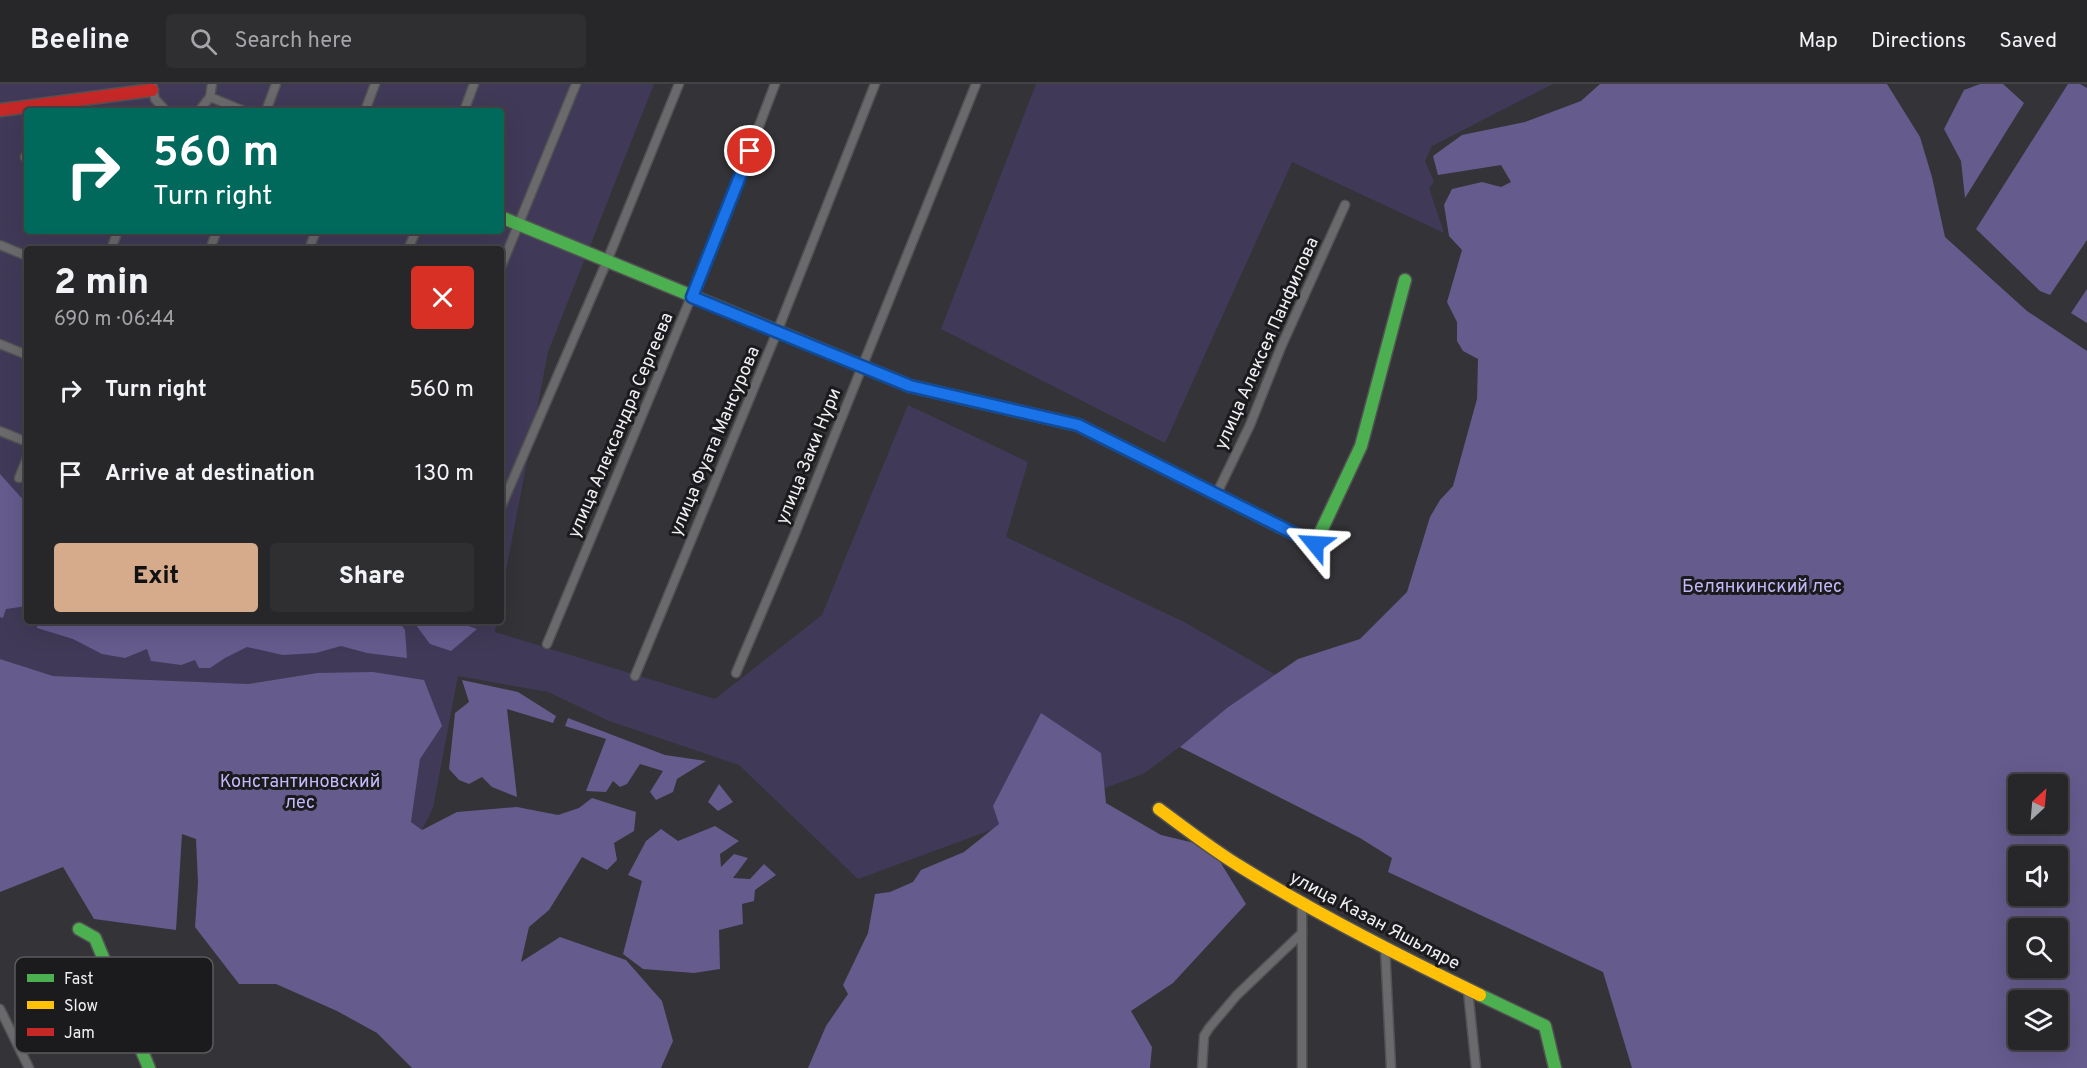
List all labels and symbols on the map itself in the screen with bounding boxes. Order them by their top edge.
pin [724,125,775,176]
street label: улица Алексея Панфилова [1210,234,1325,454]
street label: улица Александра Сергеева [563,309,679,542]
street label: улица Фуата Мансурова [665,343,766,540]
street label: улица Заки Нури [772,385,847,528]
position arrow [1283,512,1347,576]
park label: Белянкинский лес [1682,576,1842,599]
park label: Константиновский лес [220,771,380,815]
north arrow [2008,774,2068,834]
street label: улица Казан Яшьляре [1285,867,1463,976]
legend [15,957,213,1053]
text: Fast [64,970,94,990]
text: Slow [64,997,98,1017]
text: Jam [64,1024,95,1044]

